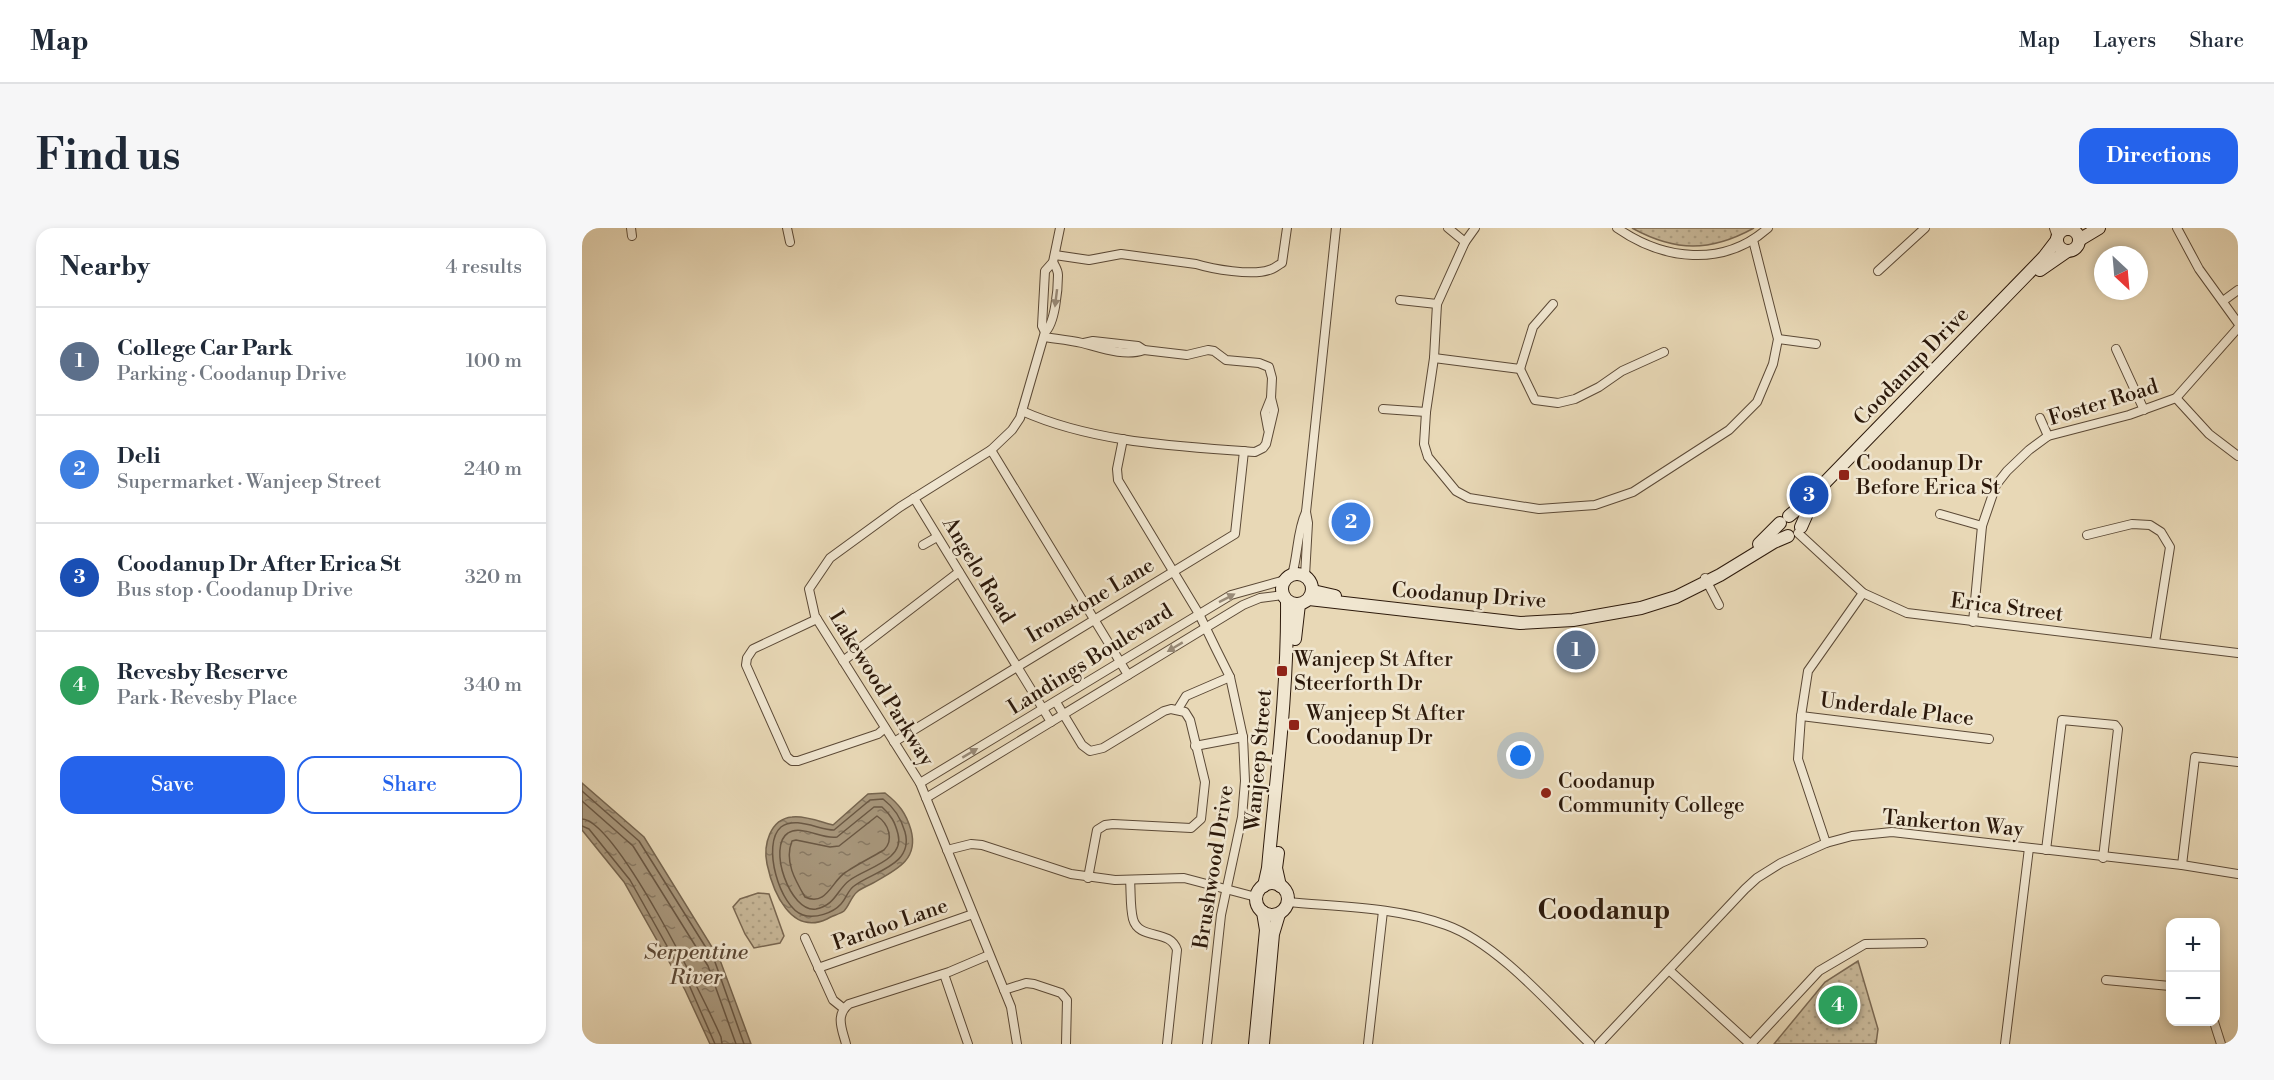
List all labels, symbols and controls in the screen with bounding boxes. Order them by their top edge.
text: Map [30,24,89,59]
text: Map [2019,28,2060,54]
text: Layers [2093,28,2156,54]
text: Share [2189,28,2244,54]
button: Directions [2079,128,2238,184]
text: Find us [36,130,180,183]
north arrow [2094,246,2148,300]
text: Nearby [60,251,150,283]
text: 4 results [445,255,522,280]
one-way arrow [1051,288,1060,307]
street label: Coodanup Drive [1849,302,1975,431]
text: College Car Park [117,335,292,362]
text: 1 [75,349,84,374]
text: 100 m [466,349,522,374]
text: Parking · Coodanup Drive [117,362,347,387]
street label: Foster Road [2045,374,2161,432]
text: Deli [117,443,161,470]
place label: Coodanup Dr Before Erica St [1855,451,2001,501]
text: 2 [73,457,86,482]
text: 240 m [464,457,522,482]
marker: Coodanup Dr Before Erica St [1837,468,1851,482]
text: Supermarket · Wanjeep Street [117,470,381,495]
pin: 3 [1790,472,1828,518]
pin: 2 [1332,500,1370,544]
street label: Angelo Road [936,512,1020,628]
text: Coodanup Dr After Erica St [117,551,401,578]
street label: Ironstone Lane [1022,552,1159,649]
text: 3 [73,565,86,590]
text: 320 m [465,565,522,590]
text: Bus stop · Coodanup Drive [117,578,353,603]
street label: Coodanup Drive [1391,578,1547,614]
street label: Erica Street [1949,588,2065,628]
one-way arrow [1219,593,1236,603]
street label: Landings Boulevard [1003,598,1178,721]
street label: Lakewood Parkway [823,606,940,772]
pin: 1 [1556,628,1596,672]
one-way arrow [1167,641,1183,652]
place label: Wanjeep St After Steerforth Dr [1293,647,1453,697]
text: Revesby Reserve [117,659,288,686]
marker: Wanjeep St After Steerforth Dr [1275,664,1289,678]
text: 4 [73,673,86,698]
text: 340 m [464,673,522,698]
text: Park · Revesby Place [117,686,297,711]
street label: Wanjeep Street [1240,687,1278,833]
street label: Underdale Place [1818,688,1975,732]
place label: Wanjeep St After Coodanup Dr [1305,701,1465,751]
marker: Wanjeep St After Coodanup Dr [1287,718,1301,732]
your location [1506,741,1535,770]
one-way arrow [962,748,979,758]
button: Save [60,756,285,814]
button: Share [297,756,522,814]
place label: Coodanup Community College [1558,769,1745,819]
street label: Brushwood Drive [1188,783,1240,952]
marker: Coodanup Community College [1539,786,1553,800]
street label: Tankerton Way [1881,805,2026,843]
street label: Pardoo Lane [829,893,951,957]
district label: Coodanup [1538,894,1670,928]
map controls [2166,918,2220,1026]
button: + [2166,918,2220,972]
water label: Serpentine River [644,939,748,991]
button: − [2166,972,2220,1026]
pin: 4 [1818,982,1858,1028]

